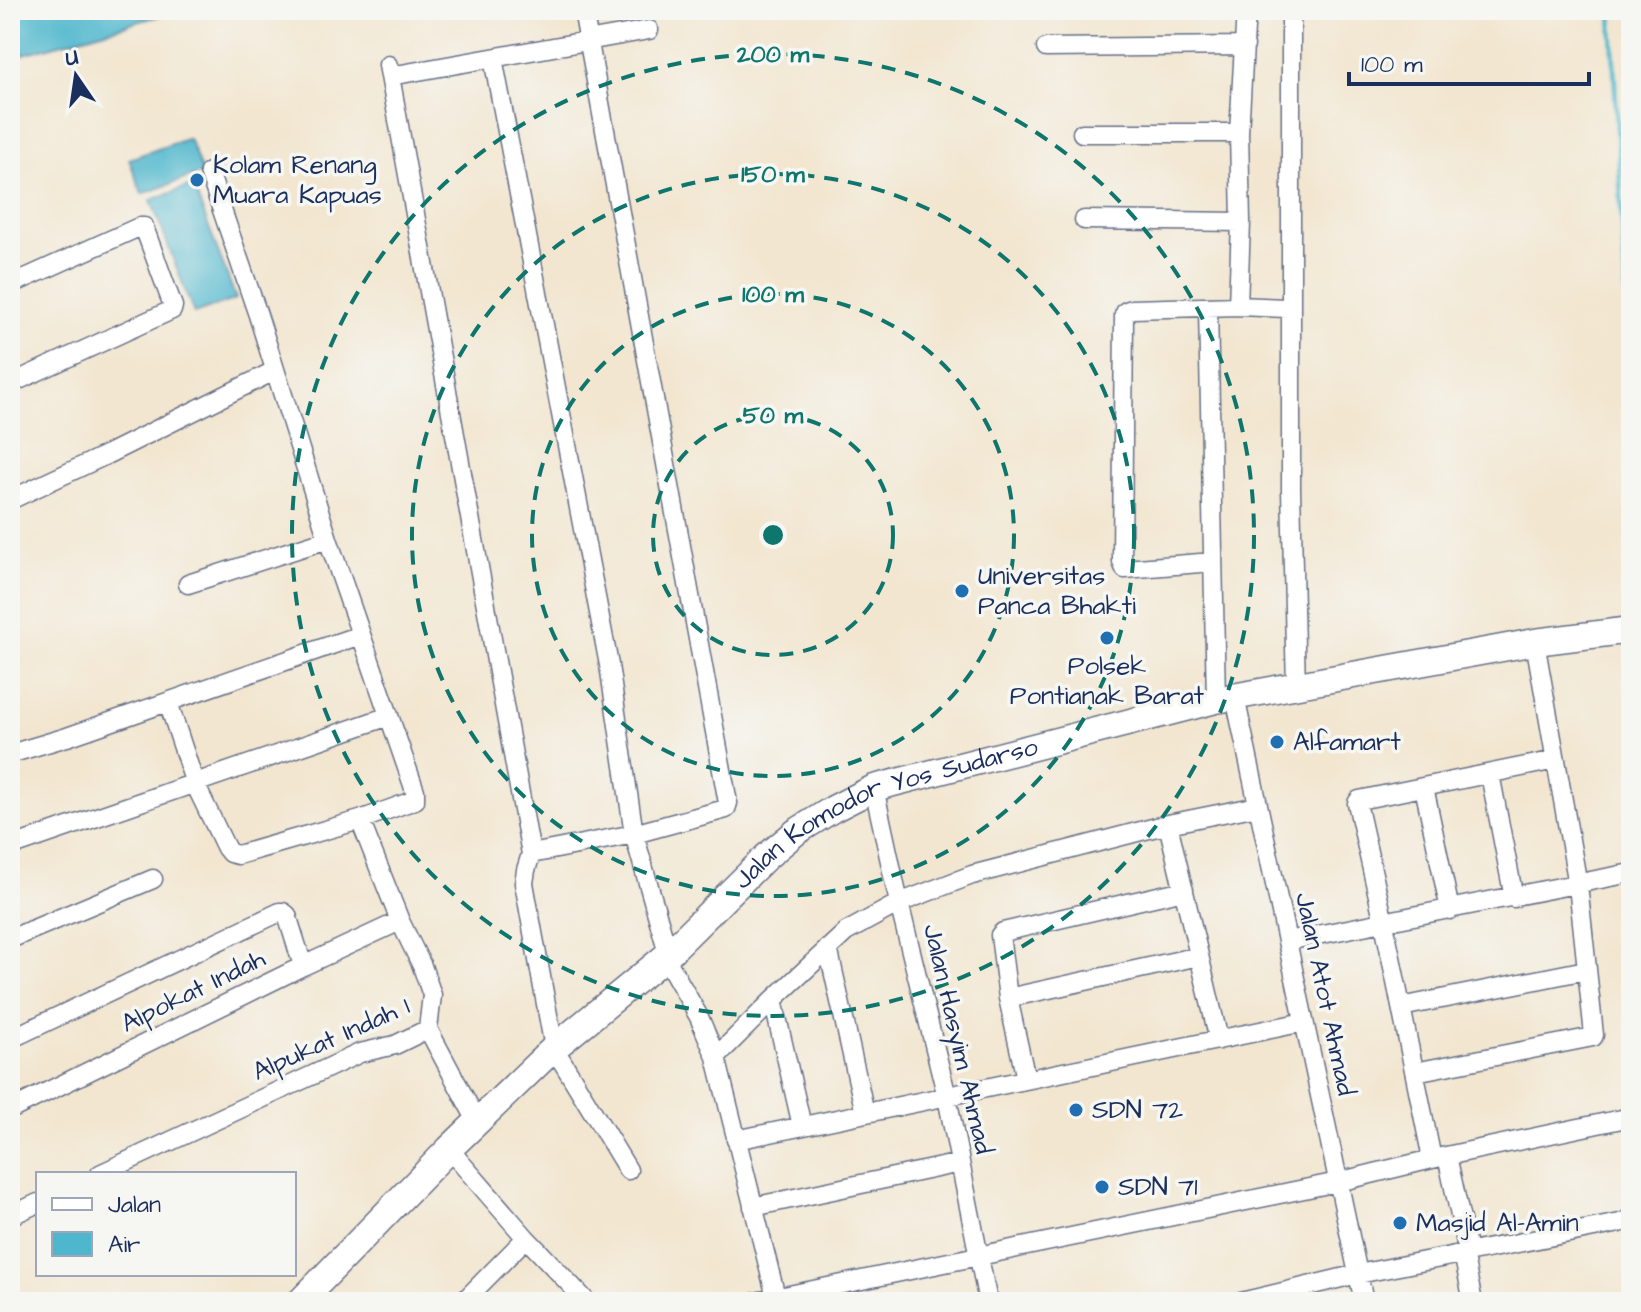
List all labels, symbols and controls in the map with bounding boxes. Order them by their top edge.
north arrow [36,36,116,116]
scale bar [1349,36,1589,86]
text: 200 m [736,38,809,72]
text: U [62,41,81,74]
text: 100 m [1361,48,1423,82]
place label: Kolam Renang Muara Kapuas [213,147,382,213]
text: 150 m [741,158,805,192]
marker: Kolam Renang Muara Kapuas [188,171,206,189]
text: 100 m [742,278,804,312]
text: 50 m [743,399,804,433]
centre of rings [759,521,787,549]
place label: Universitas Panca Bhakti [978,558,1136,624]
marker: Universitas Panca Bhakti [953,582,971,600]
marker: Polsek Pontianak Barat [1098,629,1116,647]
place label: Polsek Pontianak Barat [1010,648,1205,714]
place label: Alfamart [1293,724,1401,760]
street label: Jalan Komodor Yos Sudarso [726,728,1042,897]
marker: Alfamart [1268,733,1286,751]
street label: Jalan Atot Ahmad [1286,889,1364,1099]
street label: Jalan Hasyim Ahmad [912,921,1002,1158]
street label: Alpokat Indah [115,941,271,1041]
street label: Alpukat Indah 1 [247,988,415,1090]
place label: SDN 72 [1092,1092,1183,1128]
marker: SDN 72 [1067,1101,1085,1119]
place label: SDN 71 [1118,1169,1198,1205]
legend [36,1172,296,1276]
marker: SDN 71 [1093,1178,1111,1196]
text: Jalan [108,1188,161,1222]
place label: Masjid Al-Amin [1416,1205,1579,1241]
marker: Masjid Al-Amin [1391,1214,1409,1232]
text: Air [108,1228,140,1262]

